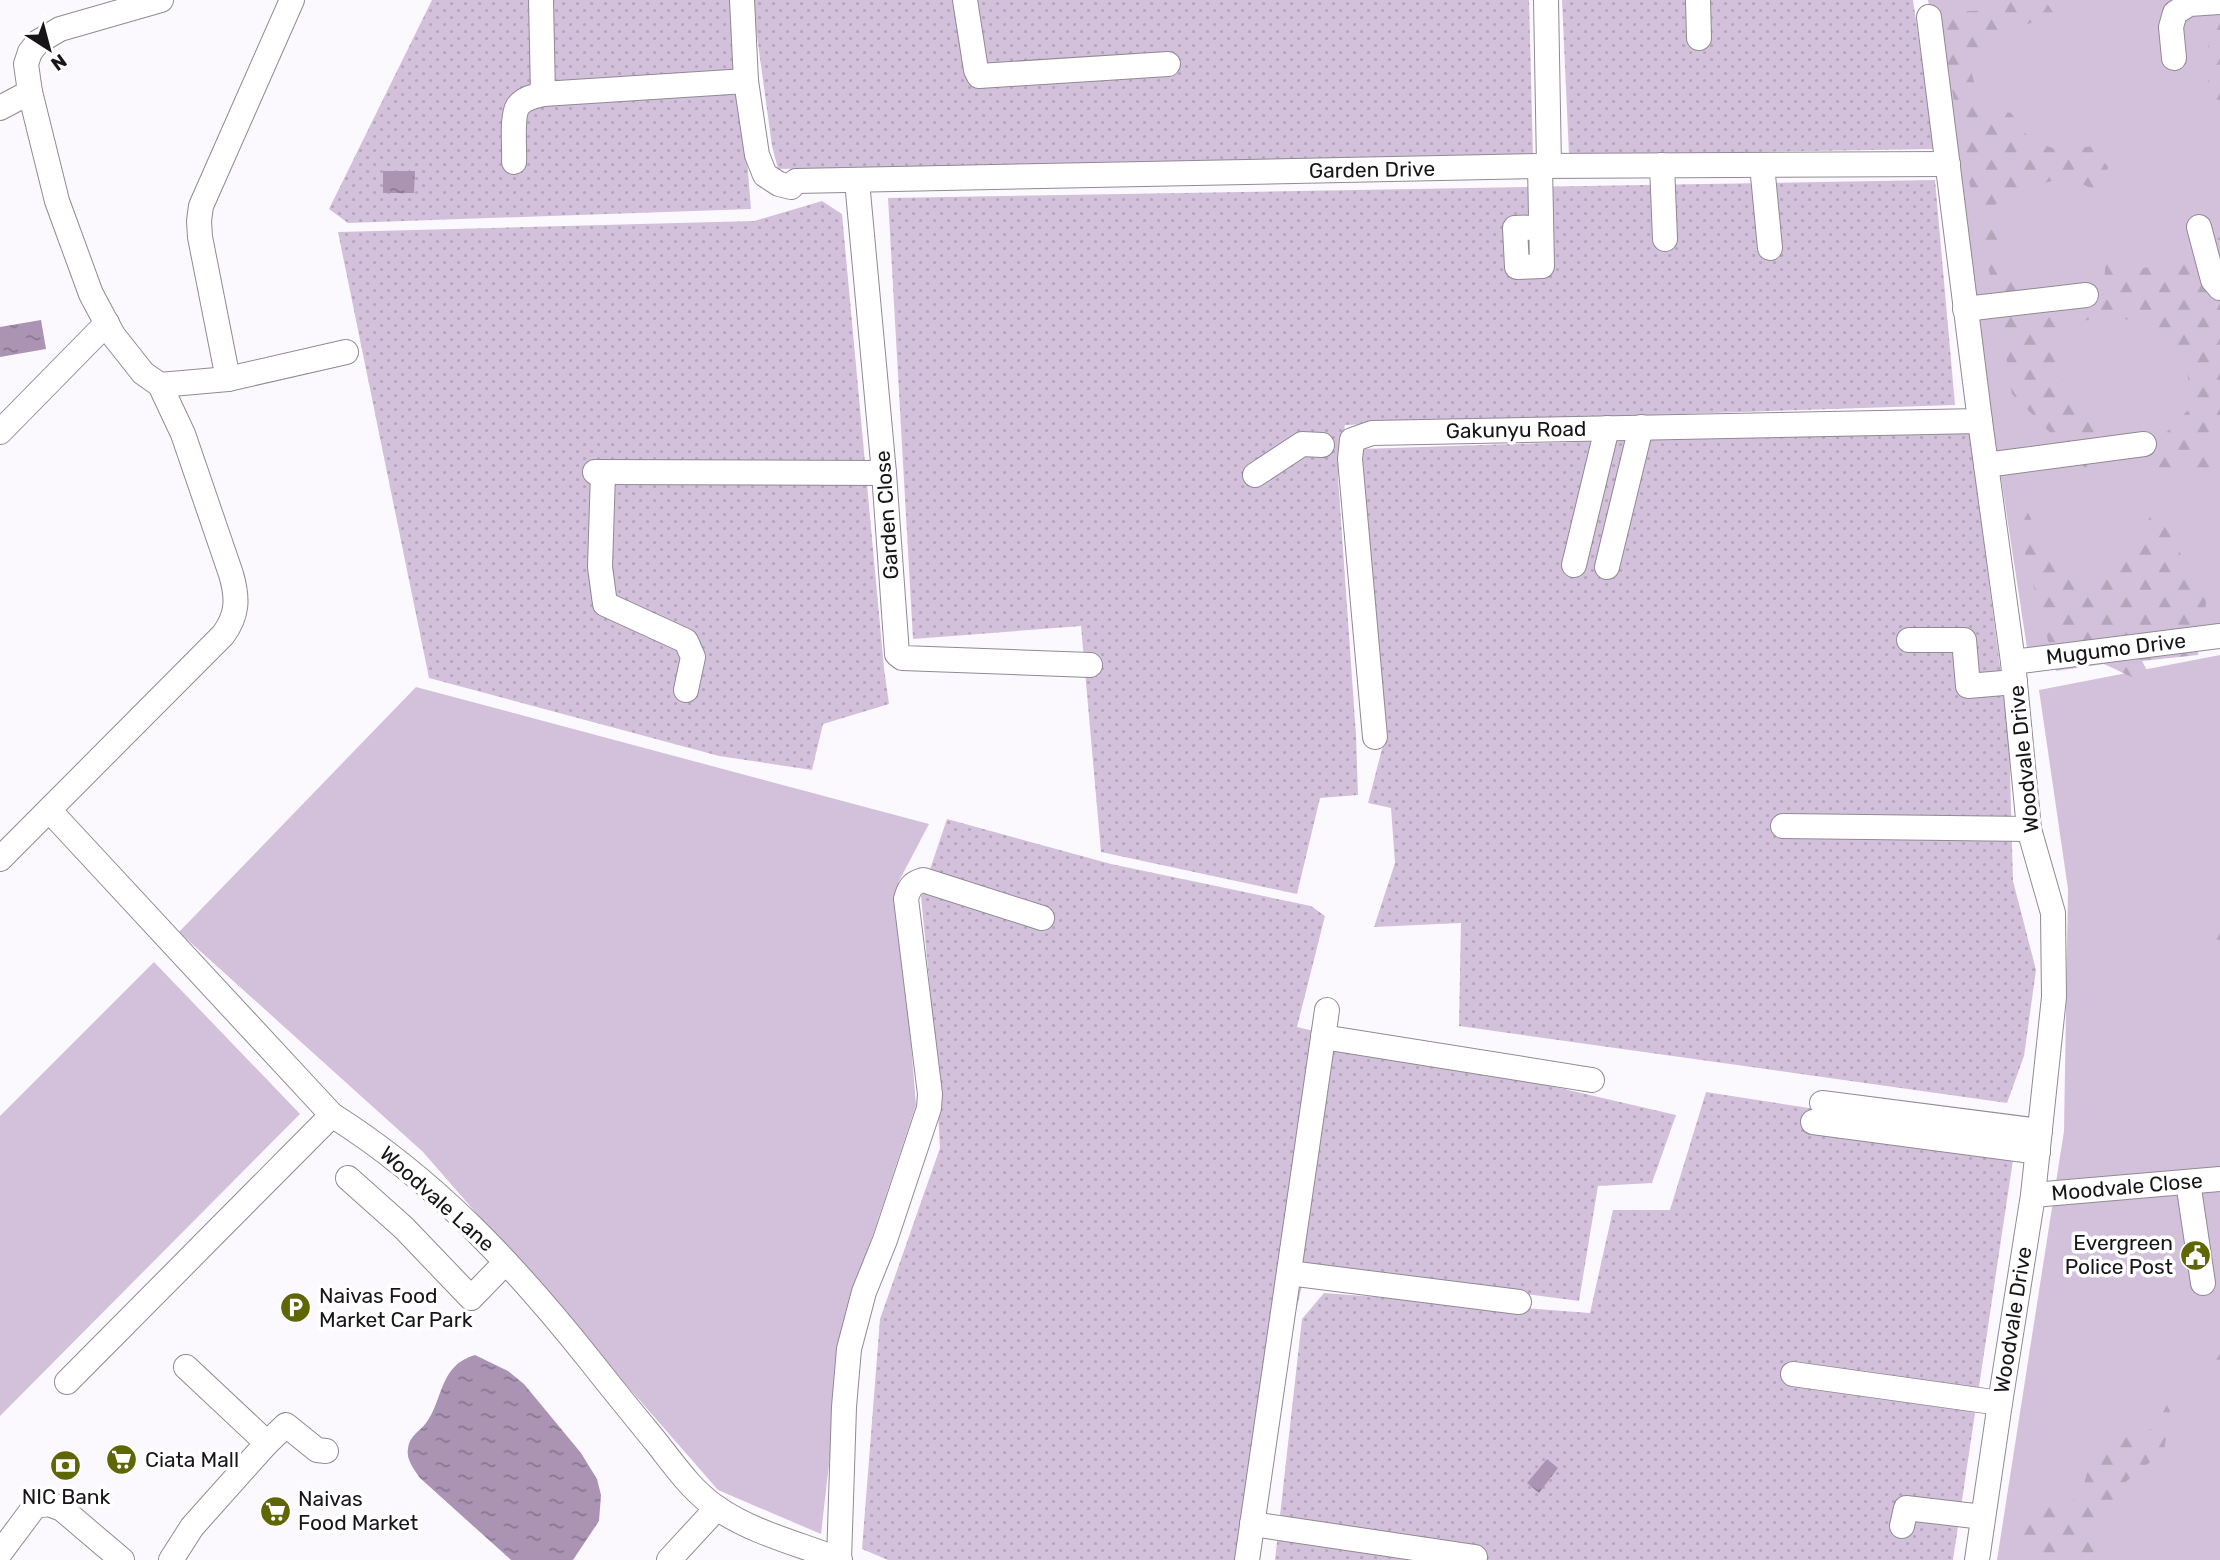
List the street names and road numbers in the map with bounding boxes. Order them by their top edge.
street label: Garden Drive [1309,156,1435,183]
street label: Gakunyu Road [1445,416,1587,443]
street label: Garden Close [870,450,903,580]
street label: Mugumo Drive [2044,628,2187,669]
street label: Woodvale Drive [2003,684,2044,834]
street label: Woodvale Lane [375,1141,500,1257]
street label: Moodvale Close [2050,1167,2204,1206]
street label: Woodvale Drive [1989,1245,2036,1395]

